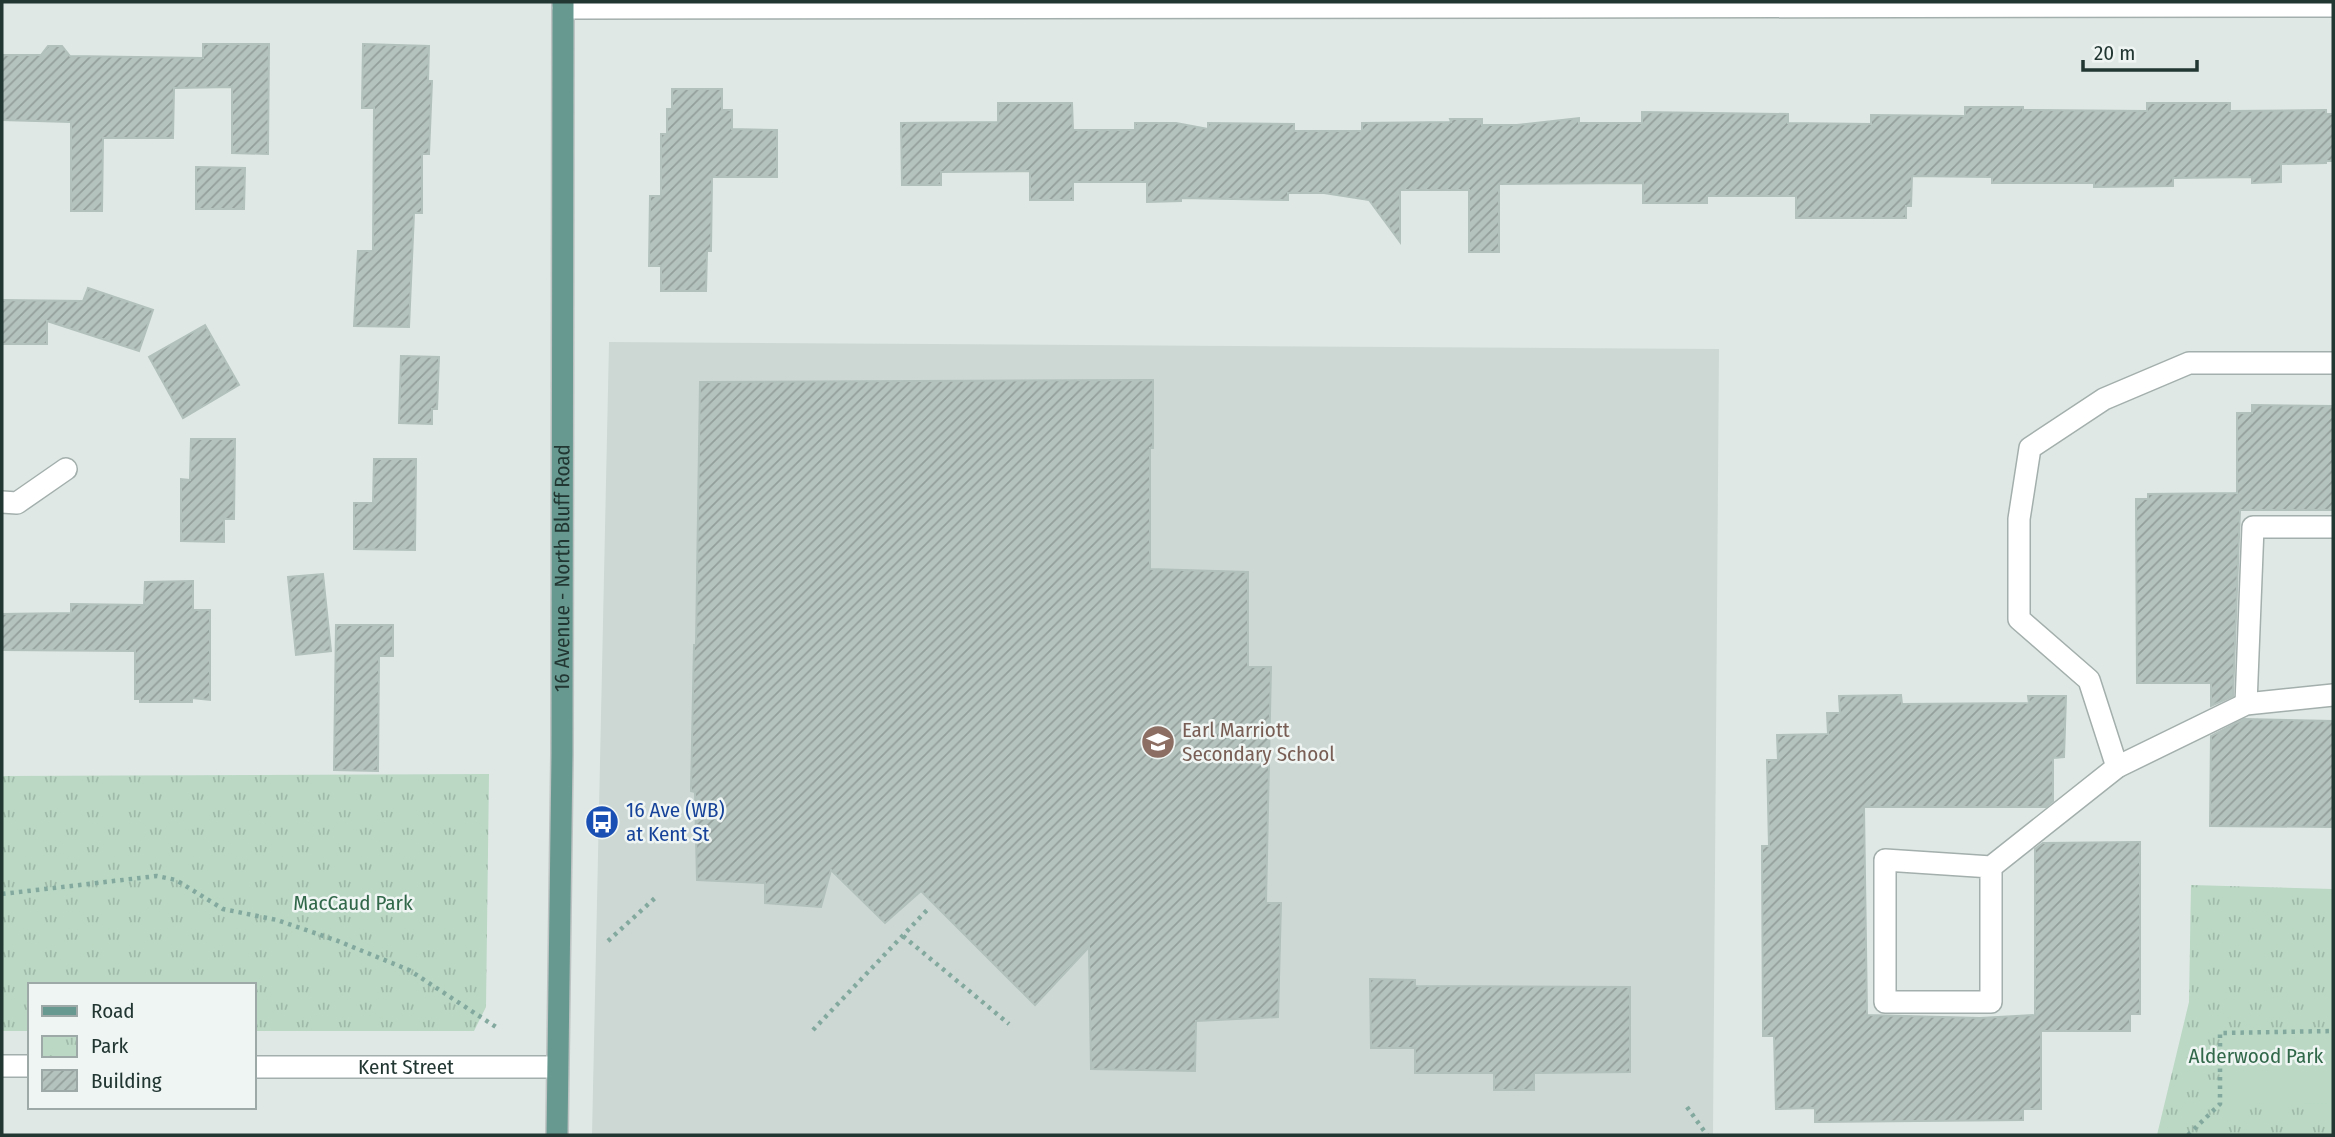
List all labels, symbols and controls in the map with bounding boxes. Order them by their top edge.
scale bar [2083,28,2197,72]
text: 20 m [2094,40,2135,66]
street label: 16 Avenue - North Bluff Road [549,444,575,692]
place label: Earl Marriott Secondary School [1182,717,1335,767]
school or university icon: Earl Marriott Secondary School [1139,723,1177,761]
place label: 16 Ave (WB) at Kent St [626,797,725,847]
bus stop icon: 16 Ave (WB) at Kent St [583,803,621,841]
park label: MacCaud Park [293,890,413,916]
legend [28,983,256,1109]
text: Road [91,998,135,1024]
text: Park [91,1033,129,1059]
park label: Alderwood Park [2189,1043,2324,1069]
street label: Kent Street [358,1054,454,1080]
text: Building [91,1068,162,1094]

